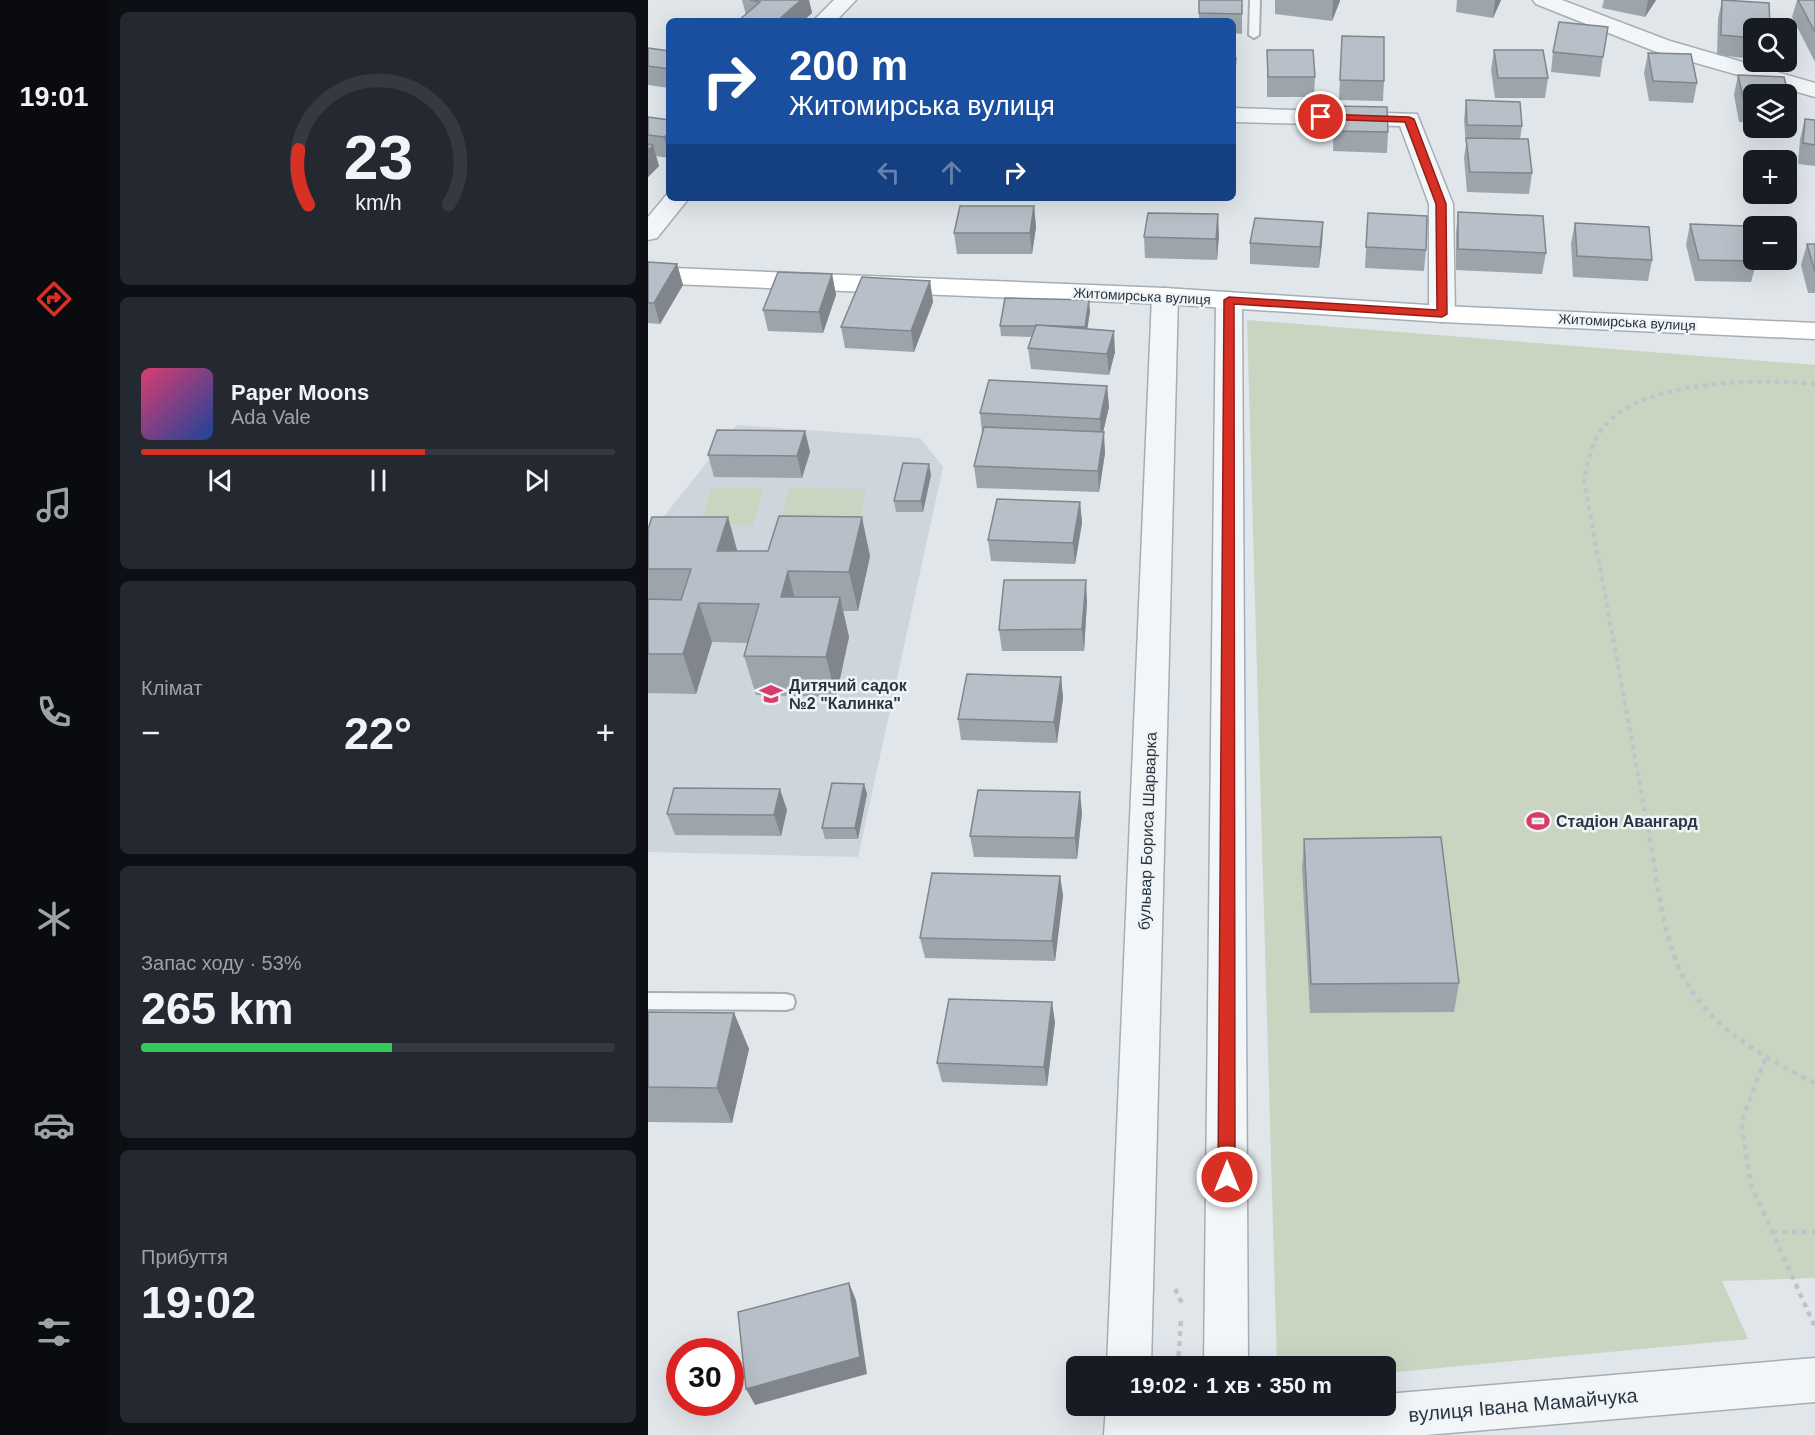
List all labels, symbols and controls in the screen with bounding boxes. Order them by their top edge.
map controls [1743,18,1797,270]
button: search [1743,18,1797,72]
icon: right [690,42,768,120]
text: 200 m [789,42,908,89]
text: 19:01 [19,82,89,112]
button: layers [1743,84,1797,138]
text: Житомирська вулиця [789,91,1055,121]
pin [1295,91,1346,142]
icon: arrive [1304,100,1337,133]
text: 23 [343,123,413,192]
button: + [1743,150,1797,204]
icon: left [872,156,905,189]
icon: ahead [935,156,968,189]
icon: right [998,156,1031,189]
text: km/h [355,192,401,216]
button: − [1743,216,1797,270]
icon: directions [33,278,75,320]
street label: Житомирська вулиця [1073,284,1211,308]
street label: Житомирська вулиця [1558,310,1696,334]
text: Paper Moons [231,380,369,405]
text: Ada Vale [231,406,311,428]
icon: previous [204,464,237,497]
icon: pause [362,464,395,497]
icon: next [520,464,553,497]
icon: music [33,484,75,526]
text: Клімат [141,677,202,699]
place label: Дитячий садок №2 "Калинка" [789,677,908,712]
school or university icon: Дитячий садок №2 "Калинка" [758,681,784,707]
icon: phone [33,691,75,733]
text: 22° [344,708,412,759]
text: − [141,714,160,751]
text: + [596,714,615,751]
street label: бульвар Бориса Шарварка [1136,732,1159,930]
sports icon: Стадіон Авангард [1525,808,1551,834]
place label: Стадіон Авангард [1556,813,1698,830]
icon: climate [33,898,75,940]
text: Запас ходу · 53% [141,952,302,974]
text: 265 km [141,983,294,1034]
icon: car [33,1104,75,1146]
position arrow [1195,1145,1259,1209]
text: Прибуття [141,1246,228,1268]
text: 19:02 [141,1277,256,1328]
icon: filters [33,1311,75,1353]
speed limit sign: 30 [666,1338,744,1416]
text: 19:02 · 1 хв · 350 m [1130,1373,1332,1398]
street label: вулиця Івана Мамайчука [1407,1384,1639,1426]

